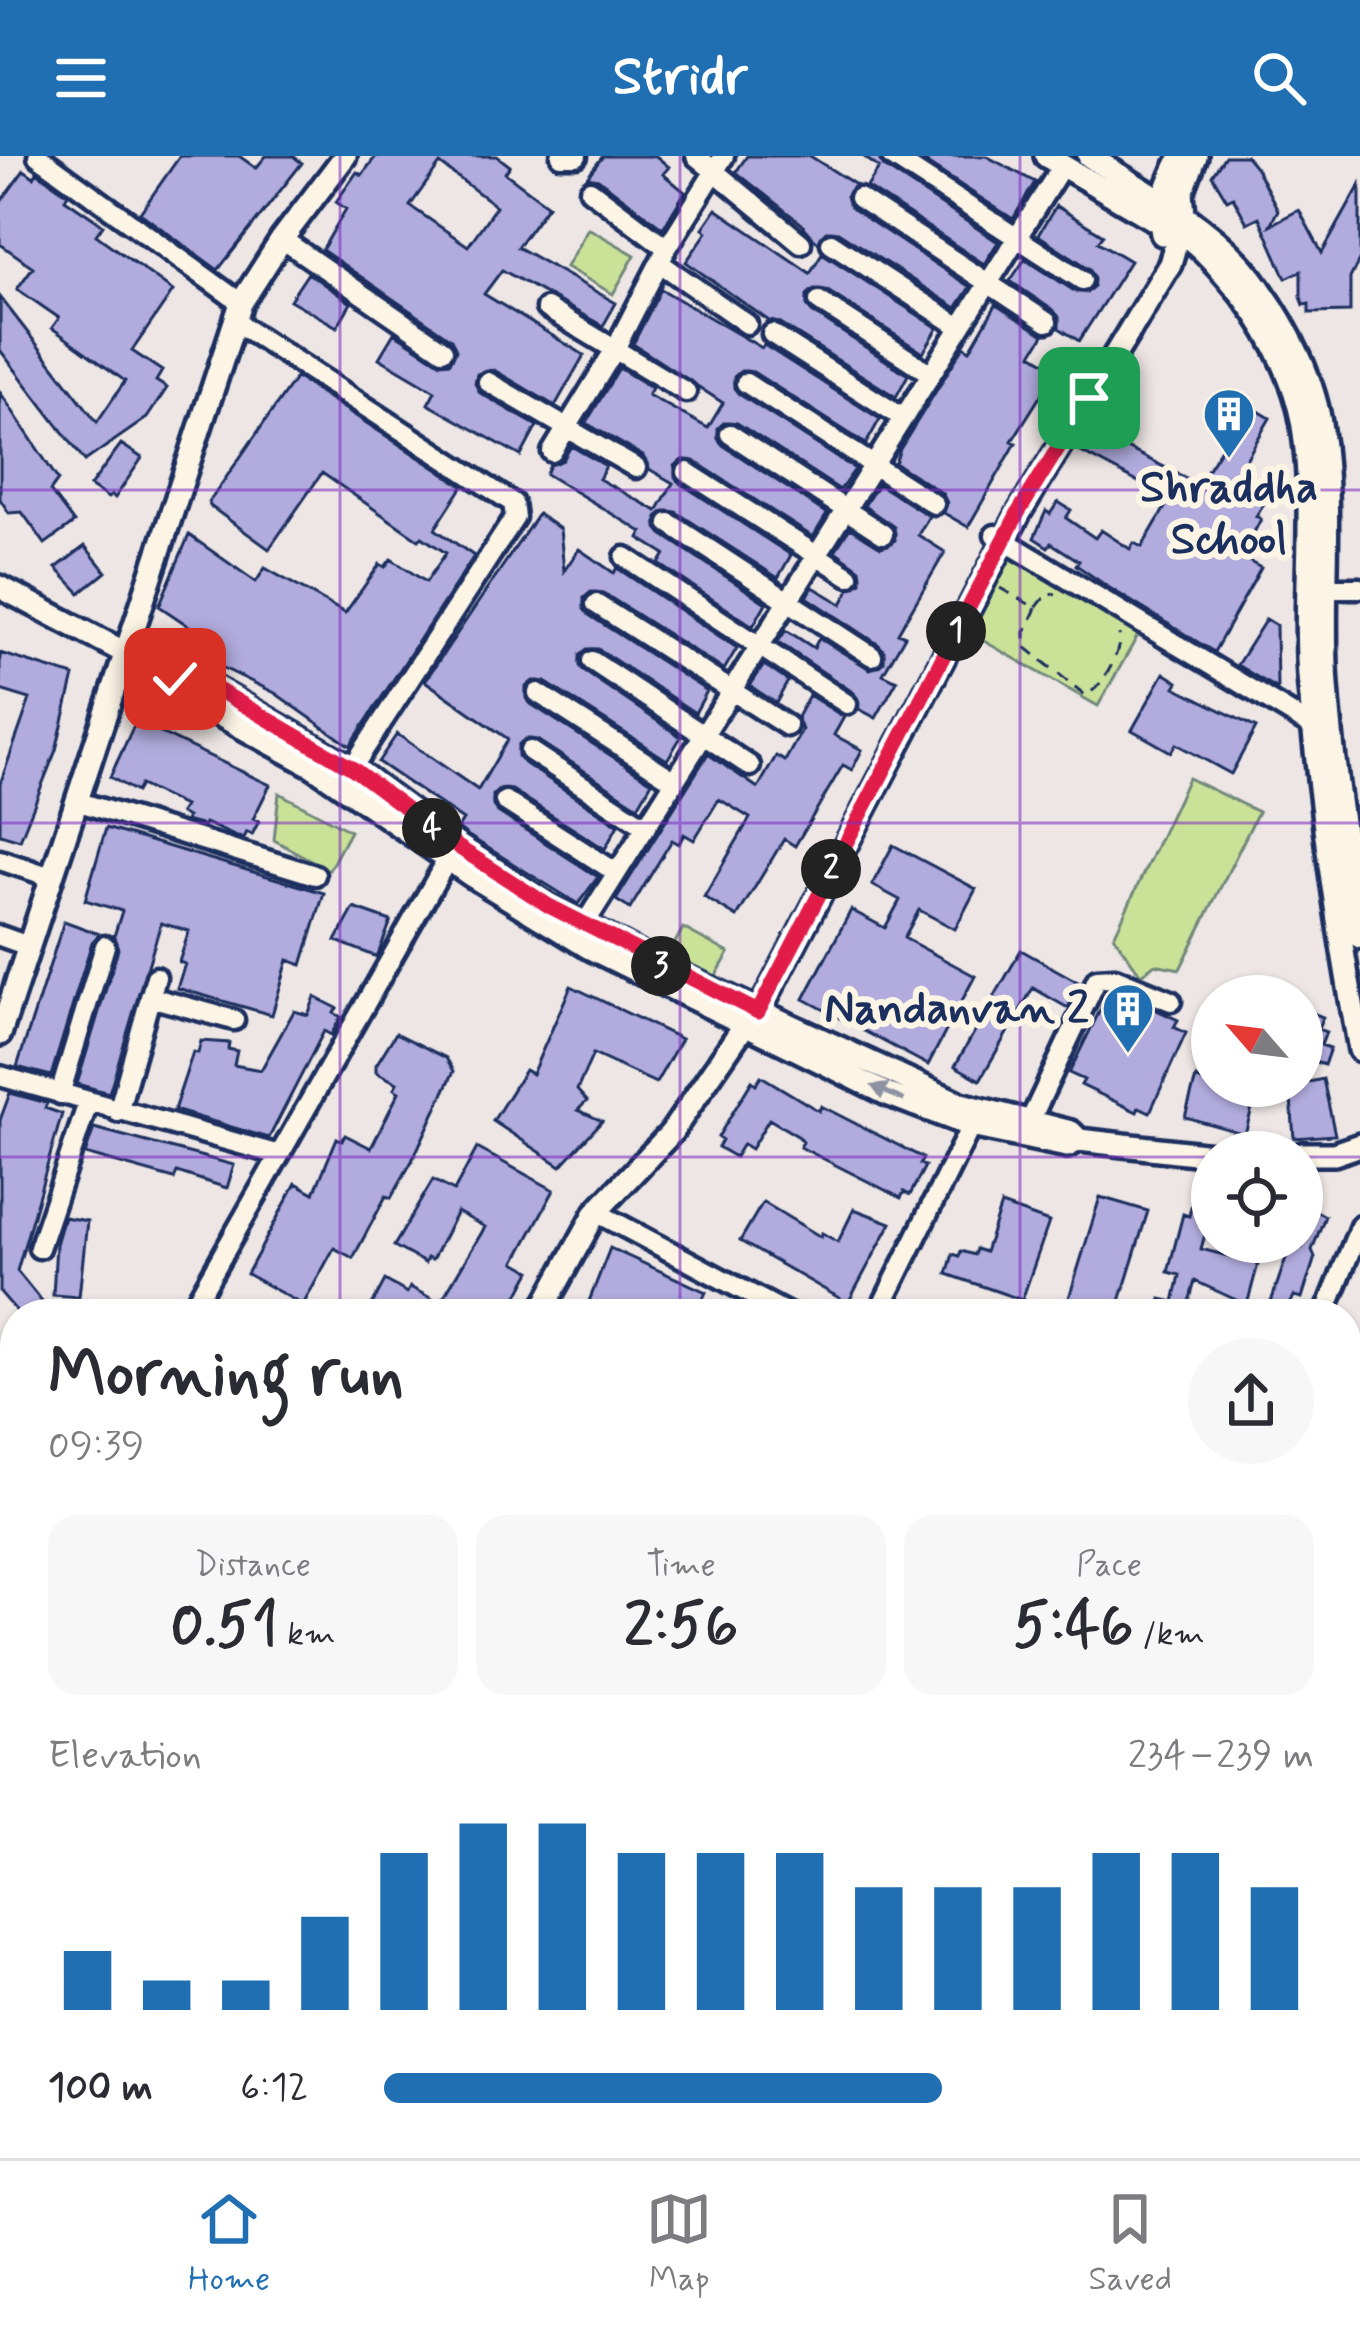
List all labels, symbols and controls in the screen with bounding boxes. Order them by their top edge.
text: Stridr [613,43,747,114]
icon: menu [48,45,114,111]
icon: search [1246,45,1312,111]
pin [1038,347,1140,449]
icon: arrive [1056,365,1122,431]
building icon: Shraddha School [1201,386,1257,460]
place label: Shraddha School [1140,459,1318,570]
pin: 1 [926,601,986,661]
text: 1 [949,609,963,653]
pin [124,628,226,730]
icon: check [142,646,208,712]
pin: 4 [402,798,462,858]
text: 4 [422,806,442,850]
pin: 2 [801,839,861,899]
text: 2 [823,847,839,891]
pin: 3 [631,936,691,996]
text: 3 [654,944,668,988]
north arrow [1191,975,1323,1107]
map controls [1191,975,1323,1263]
place label: Nandanvan 2 [825,980,1089,1039]
building icon: Nandanvan 2 [1100,981,1156,1055]
one-way arrow [870,1083,905,1103]
button: locate [1191,1131,1323,1263]
text: Morning run [48,1333,404,1419]
button: share [1188,1338,1314,1464]
text: 09:39 [48,1421,144,1472]
text: Distance [195,1544,311,1588]
text: Time [646,1544,716,1588]
text: Pace [1076,1544,1142,1588]
text: 0.51 [171,1588,278,1667]
text: 2:56 [624,1588,738,1667]
text: 5:46 [1013,1588,1133,1667]
text: km [278,1613,335,1657]
text: /km [1133,1613,1205,1657]
text: Elevation [48,1731,202,1782]
text: 234–239 m [1128,1731,1314,1782]
text: 100 m [48,2063,153,2114]
text: 6:12 [240,2063,308,2114]
tab: Home [188,2186,270,2302]
tab: Map [646,2186,712,2302]
tab: Saved [1088,2186,1172,2302]

